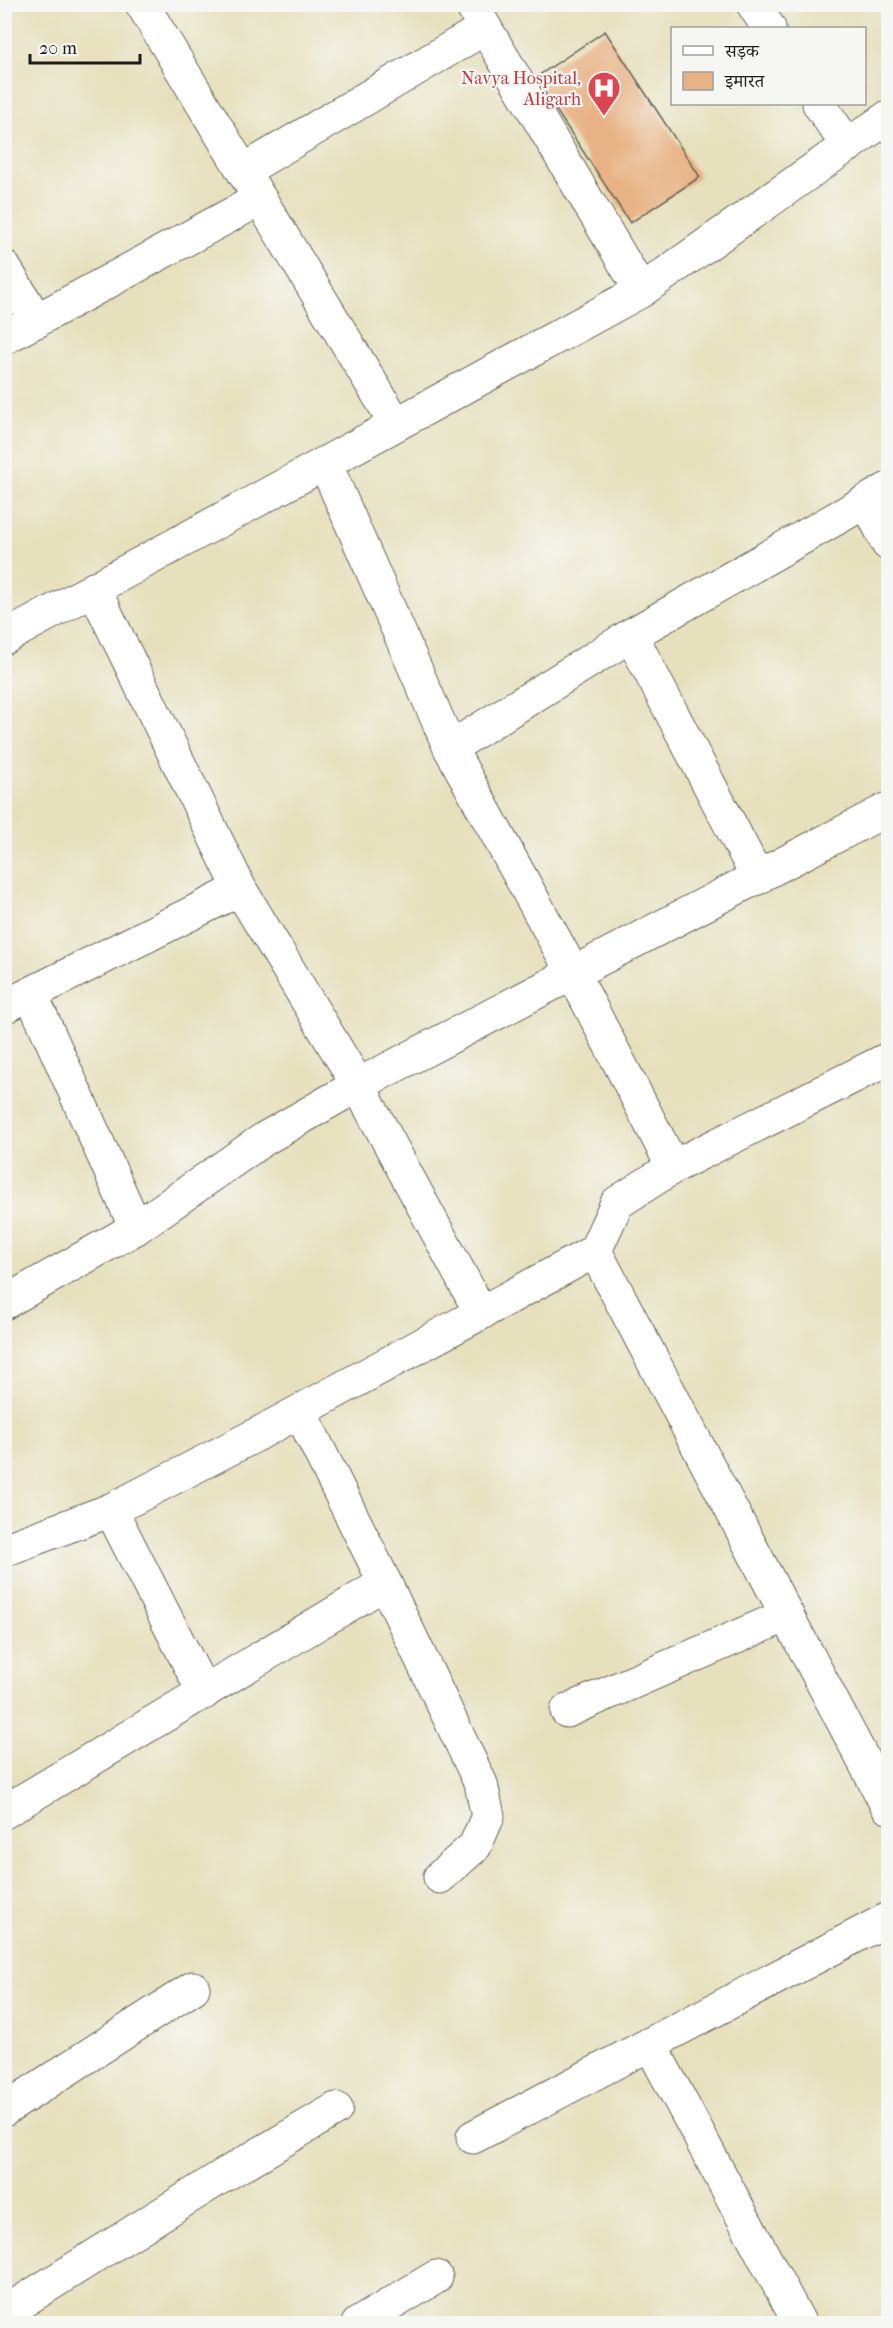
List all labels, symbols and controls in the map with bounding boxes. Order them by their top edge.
scale bar [30,27,140,65]
legend [671,27,866,105]
text: 20 m [39,38,77,59]
text: सड़क [724,41,760,62]
place label: Navya Hospital, Aligarh [461,68,581,110]
hospital icon: Navya Hospital, Aligarh [586,70,622,117]
text: इमारत [724,71,765,92]

